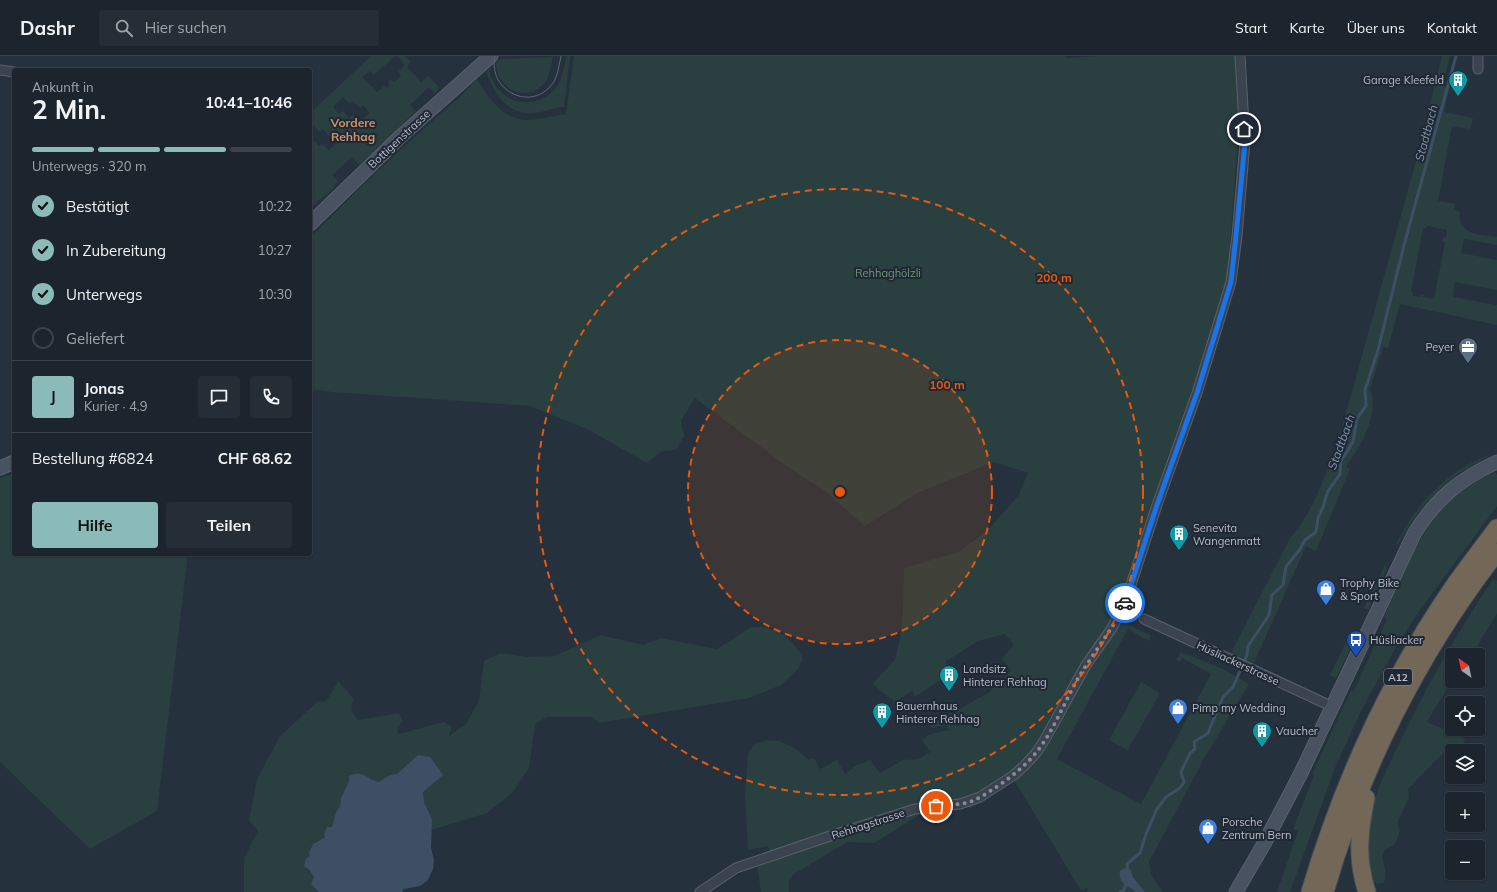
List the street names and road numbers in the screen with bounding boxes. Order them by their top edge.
street label: Bottigenstrasse [365,107,433,171]
street label: Hüsliackerstrasse [1194,638,1282,688]
road number: A12 [1384,669,1412,685]
street label: Rehhagstrasse [830,806,906,842]

